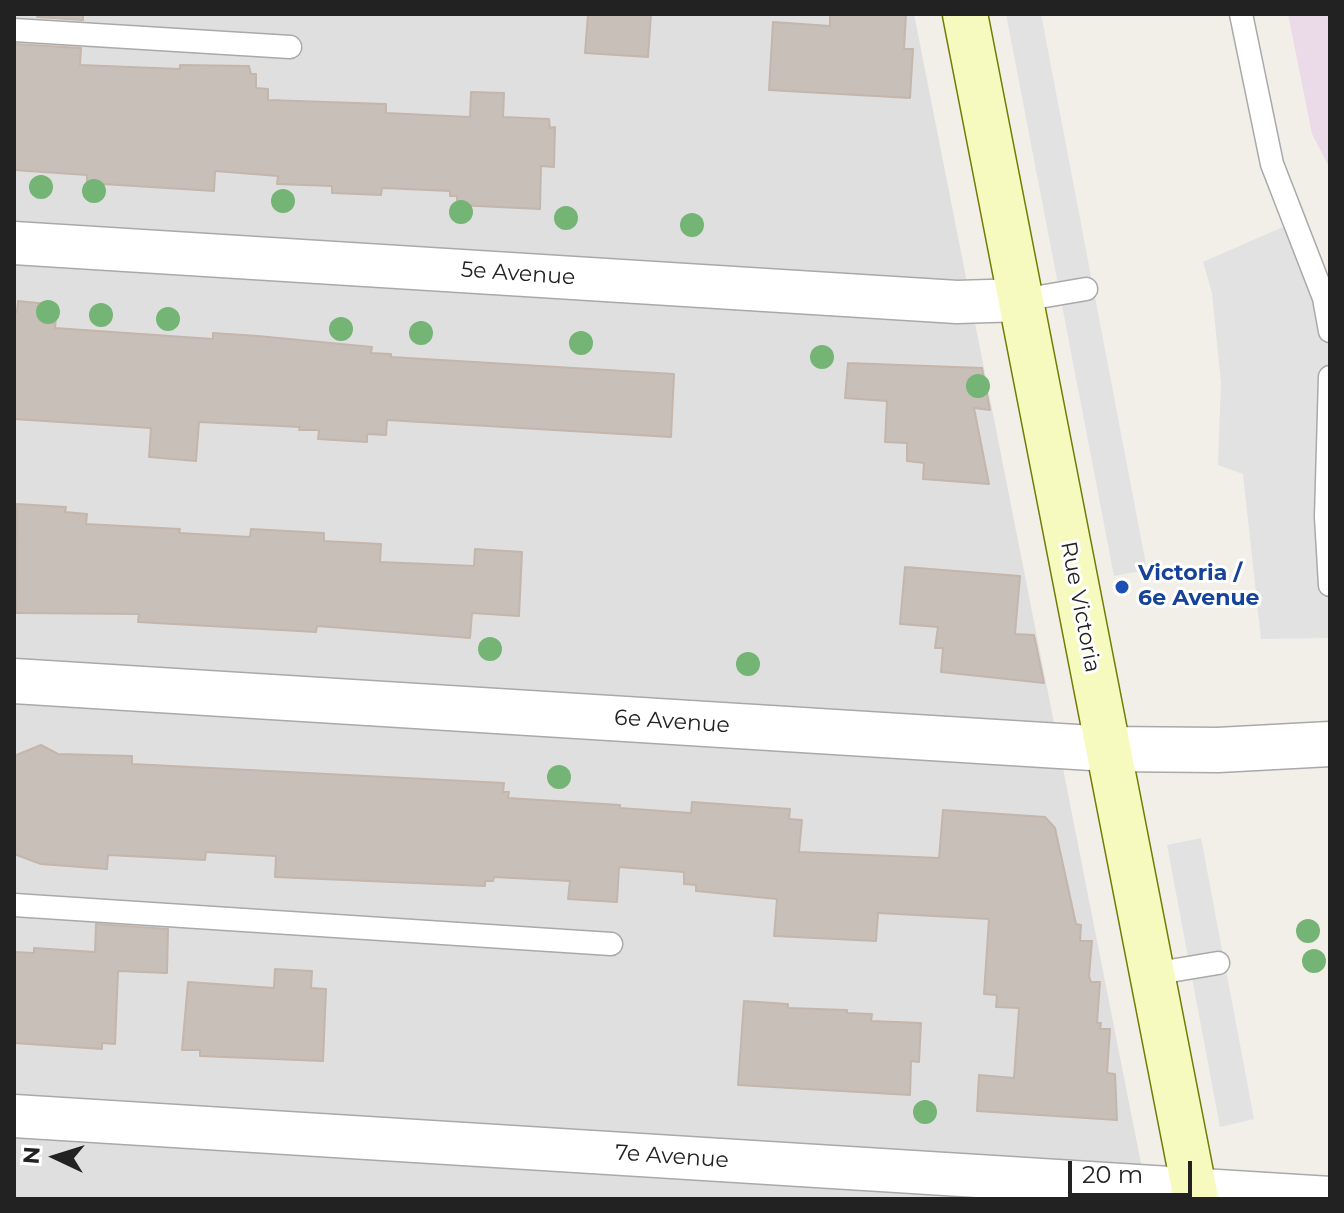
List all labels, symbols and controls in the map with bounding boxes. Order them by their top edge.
street label: 5e Avenue [460,257,576,291]
street label: Rue Victoria [1054,539,1106,675]
place label: Victoria / 6e Avenue [1138,561,1259,612]
marker: Victoria / 6e Avenue [1113,578,1131,596]
street label: 6e Avenue [613,705,731,739]
north arrow [16,1117,96,1197]
street label: 7e Avenue [614,1140,730,1174]
text: N [17,1145,46,1165]
scale bar [1072,1145,1196,1195]
text: 20 m [1082,1160,1143,1189]

